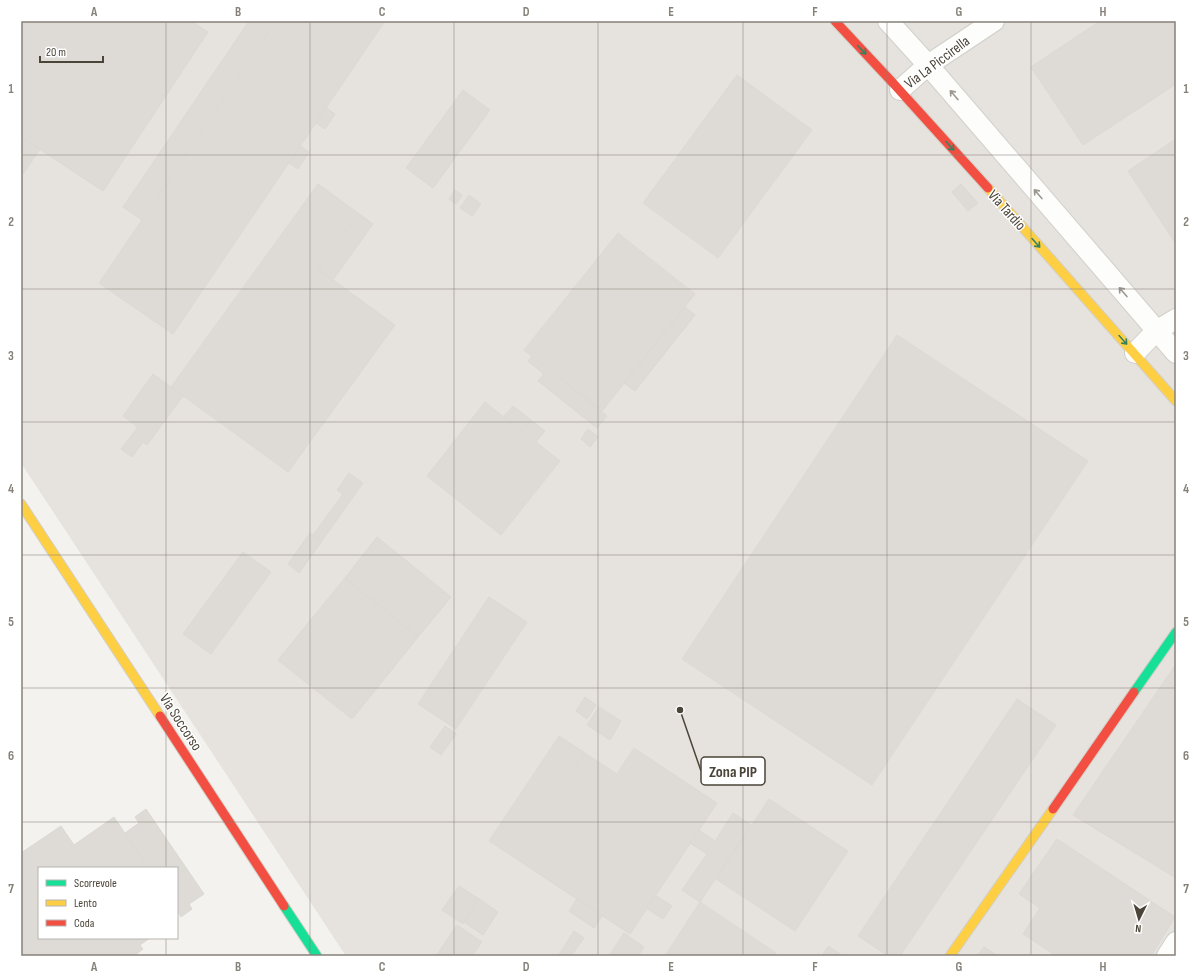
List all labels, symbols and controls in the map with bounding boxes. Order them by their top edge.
text: A [90,4,98,20]
text: B [235,4,241,20]
text: C [379,4,386,20]
text: D [523,4,530,20]
text: E [668,4,674,20]
text: F [812,4,818,20]
text: G [956,4,963,20]
text: H [1100,4,1107,20]
street label: Via La Piccirella [901,32,974,93]
scale bar [40,38,103,64]
text: 20 m [46,45,66,60]
one-way arrow [857,45,866,55]
text: 1 [8,81,14,97]
text: 1 [1183,81,1189,97]
one-way arrow [949,90,958,100]
one-way arrow [945,140,954,151]
street label: Via Tardio [984,186,1030,234]
one-way arrow [1034,188,1043,199]
text: 2 [8,214,14,230]
text: 2 [1183,214,1189,230]
one-way arrow [1031,237,1040,247]
one-way arrow [1119,288,1128,298]
one-way arrow [1118,334,1127,345]
text: 3 [8,348,14,364]
text: 3 [1183,348,1189,364]
text: 4 [8,481,14,497]
text: 4 [1183,481,1189,497]
text: 5 [8,614,14,630]
text: 5 [1183,614,1189,630]
street label: Via Soccorso [155,690,206,754]
text: 6 [8,748,14,764]
text: 6 [1183,748,1189,764]
callout: Zona PIP [701,757,765,785]
text: Zona PIP [709,763,757,782]
legend [38,867,178,939]
text: Scorrevole [74,876,117,891]
text: 7 [8,881,14,897]
text: 7 [1183,881,1189,897]
text: Lento [74,896,97,911]
north arrow [1119,899,1159,939]
text: Coda [74,916,95,931]
text: N [1135,922,1142,935]
text: A [90,959,98,975]
text: B [235,959,241,975]
text: C [379,959,386,975]
text: D [523,959,530,975]
text: E [668,959,674,975]
text: F [812,959,818,975]
text: G [956,959,963,975]
text: H [1100,959,1107,975]

